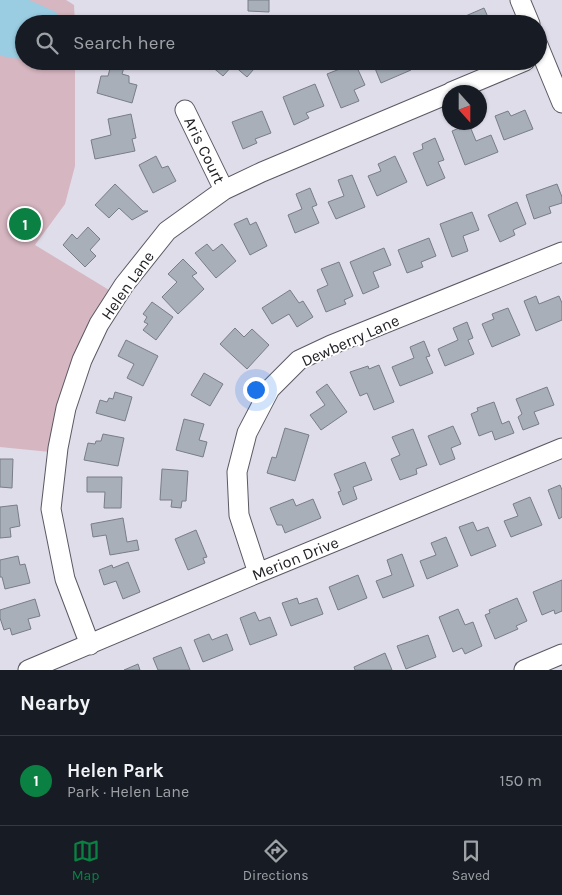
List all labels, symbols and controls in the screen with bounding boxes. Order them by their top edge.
search box [15,15,547,70]
icon: search [33,29,61,57]
text: Search here [73,32,175,54]
north arrow [442,85,487,130]
street label: Aris Court [180,114,229,187]
pin: 1 [9,205,41,243]
street label: Helen Lane [97,247,158,323]
street label: Dewberry Lane [298,310,402,370]
your location [243,377,269,403]
street label: Merion Drive [249,532,341,584]
text: Nearby [20,691,90,715]
text: Helen Park [67,760,164,782]
text: 1 [33,771,39,790]
text: 150 m [499,771,542,790]
text: Park · Helen Lane [67,782,189,801]
tab: Map [72,837,100,884]
tab: Directions [243,837,309,884]
tab: Saved [452,837,490,884]

